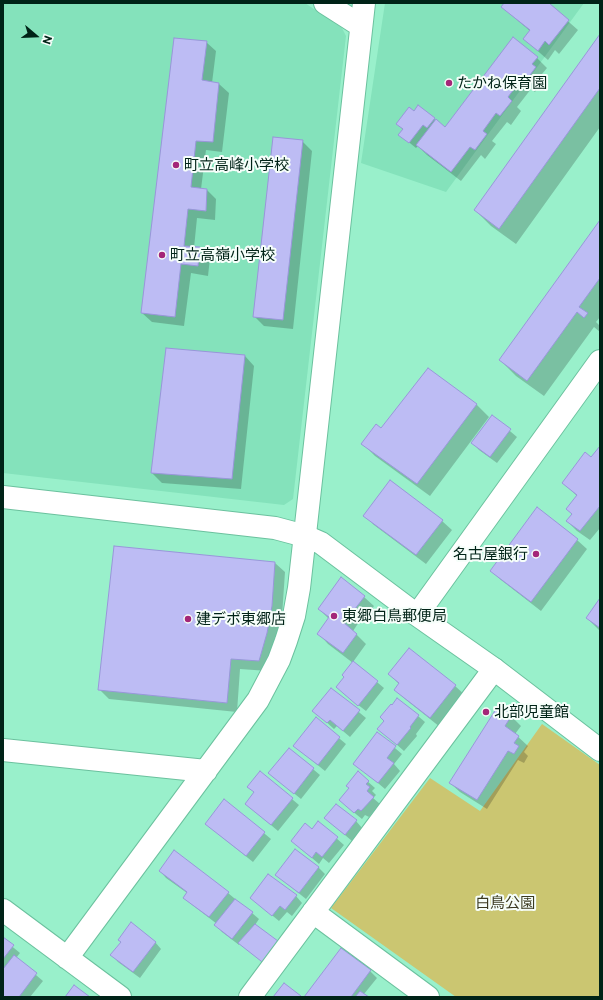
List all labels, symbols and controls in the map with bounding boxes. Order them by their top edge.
north arrow [16,16,56,56]
text: N [40,34,55,46]
place label: たかね保育園 [457,74,547,92]
marker: たかね保育園 [444,78,454,88]
place label: 町立高峰小学校 [184,156,289,174]
marker: 町立高峰小学校 [171,160,181,170]
place label: 町立高嶺小学校 [170,246,275,264]
marker: 町立高嶺小学校 [157,250,167,260]
place label: 名古屋銀行 [453,545,528,563]
marker: 名古屋銀行 [531,549,541,559]
place label: 東郷白鳥郵便局 [342,607,447,625]
place label: 建デポ東郷店 [196,610,286,628]
marker: 東郷白鳥郵便局 [329,611,339,621]
marker: 建デポ東郷店 [183,614,193,624]
place label: 北部児童館 [494,703,569,721]
marker: 北部児童館 [481,707,491,717]
park label: 白鳥公園 [475,894,535,912]

